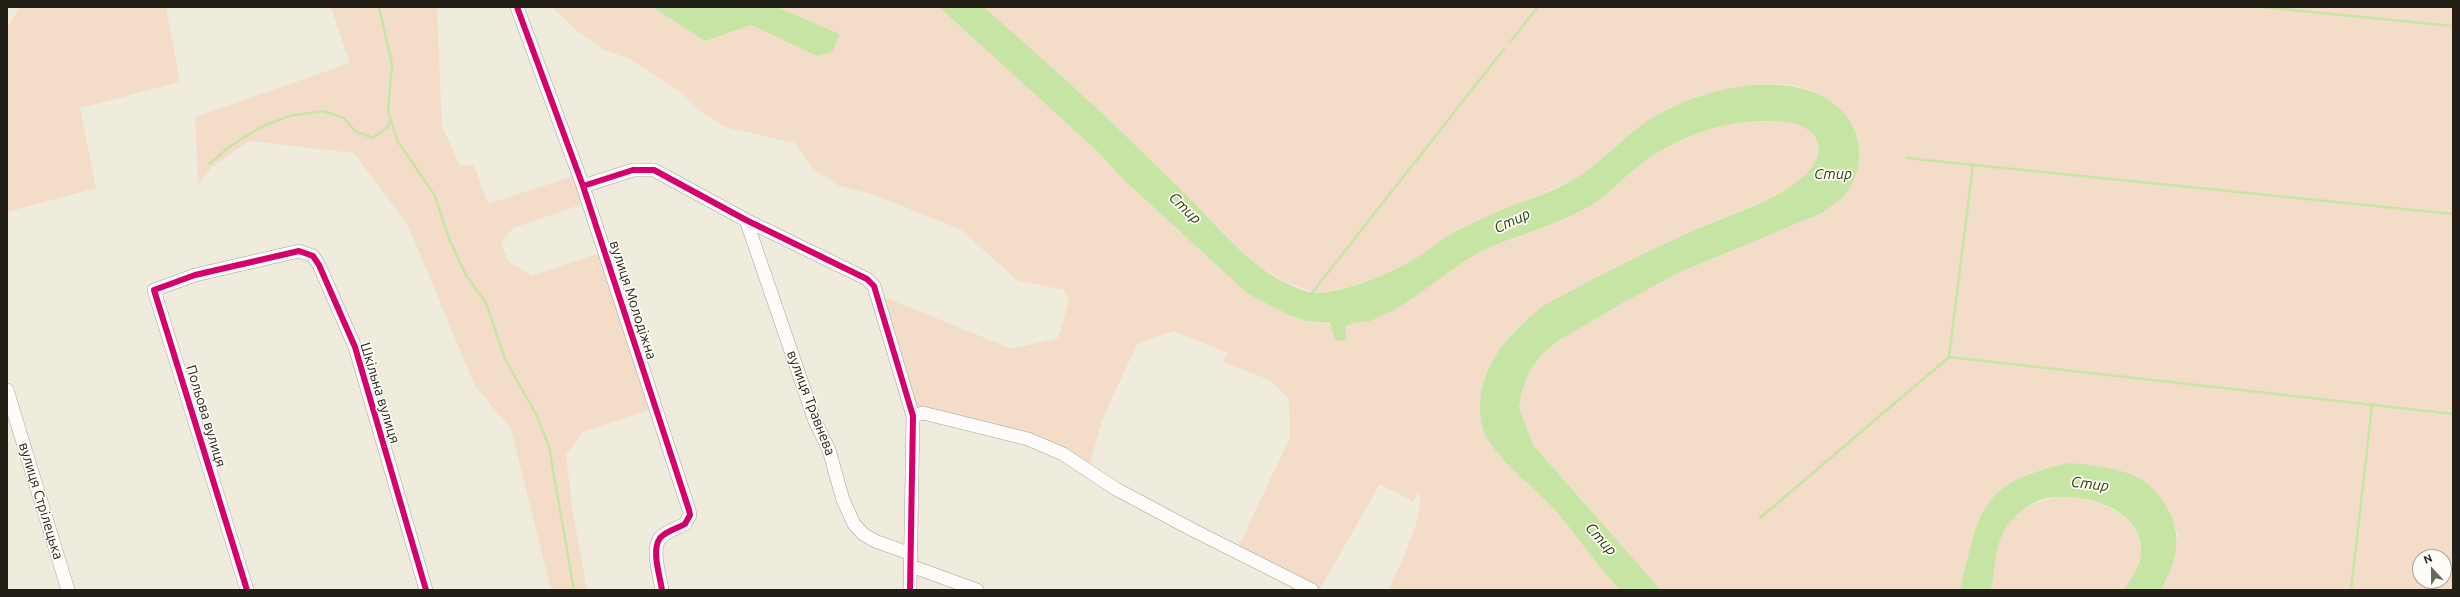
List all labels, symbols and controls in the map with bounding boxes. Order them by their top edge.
water label: Стир [1814,165,1852,183]
water label: Стир [1165,188,1205,228]
water label: Стир [1491,205,1533,237]
street label: вулиця Молодіжна [606,239,660,361]
street label: Шкільна вулиця [357,341,403,445]
street label: вулиця Травнева [783,348,839,458]
street label: Польова вулиця [182,363,230,469]
street label: вулиця Стрілецька [15,440,67,562]
water label: Стир [2070,473,2110,495]
water label: Стир [1582,519,1620,559]
north arrow [2412,549,2452,589]
text: N [2422,552,2434,566]

